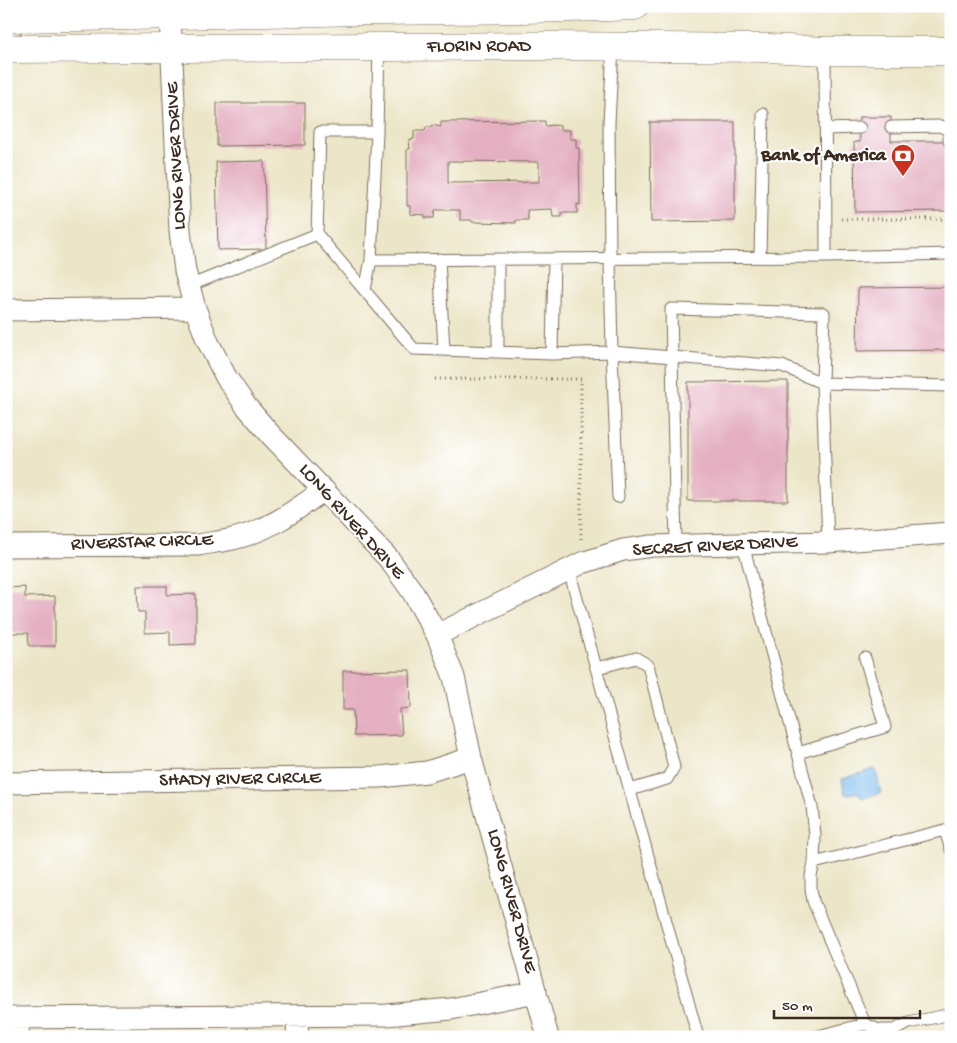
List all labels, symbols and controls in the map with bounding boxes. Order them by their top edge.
street label: FLORIN ROAD [426,36,532,59]
street label: LONG RIVER DRIVE [162,80,192,230]
bank icon: Bank of America [890,143,916,177]
place label: Bank of America [760,145,887,168]
street label: LONG RIVER DRIVE [293,459,410,586]
street label: RIVERSTAR CIRCLE [70,529,215,557]
street label: SECRET RIVER DRIVE [632,531,799,563]
street label: SHADY RIVER CIRCLE [159,767,322,793]
street label: LONG RIVER DRIVE [481,827,542,977]
scale bar [774,988,921,1020]
text: 50 m [782,998,813,1016]

